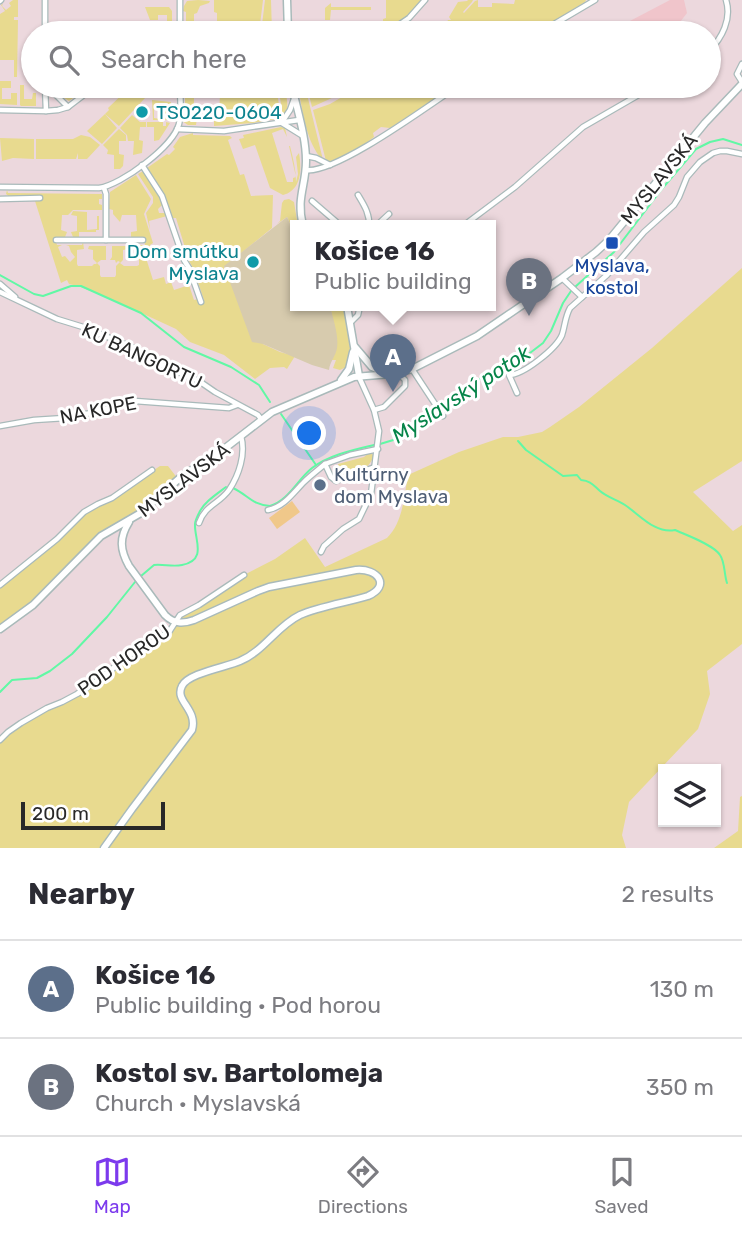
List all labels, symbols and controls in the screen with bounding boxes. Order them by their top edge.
search box [21,21,721,98]
icon: search [45,41,83,79]
text: Search here [101,44,247,75]
place label: TS0220-0604 [156,101,282,124]
marker: TS0220-0604 [134,104,150,120]
street label: MYSLAVSKÁ [616,129,702,229]
popup [290,220,496,311]
marker: Myslava, kostol [604,235,620,251]
text: Košice 16 [314,236,435,267]
place label: Dom smútku Myslava [127,240,239,285]
marker: Dom smútku Myslava [245,254,261,270]
place label: Myslava, kostol [574,254,650,299]
pin: B [506,258,552,316]
text: Public building [314,267,472,295]
street label: KU BANGORTU [78,318,206,394]
pin: A [370,334,416,392]
water label: Myslavský potok [387,339,536,448]
street label: NA KOPE [58,391,138,429]
your location [292,416,326,450]
street label: MYSLAVSKÁ [133,438,235,522]
place label: Kultúrny dom Myslava [334,463,448,508]
marker: Kultúrny dom Myslava [312,477,328,493]
street label: POD HOROU [73,620,175,700]
map controls [658,764,721,827]
button: layers [658,764,721,827]
scale bar [21,799,164,831]
text: 200 m [32,802,89,825]
text: Nearby [28,876,135,912]
text: 2 results [622,880,714,908]
text: Košice 16 [95,960,215,991]
text: A [43,975,59,1003]
text: 130 m [650,975,714,1003]
text: Public building · Pod horou [95,991,381,1019]
text: Kostol sv. Bartolomeja [95,1058,383,1089]
text: B [43,1073,59,1101]
text: 350 m [646,1073,714,1101]
text: Church · Myslavská [95,1089,301,1117]
tab: Map [93,1153,131,1218]
tab: Directions [318,1153,408,1218]
tab: Saved [594,1153,649,1218]

